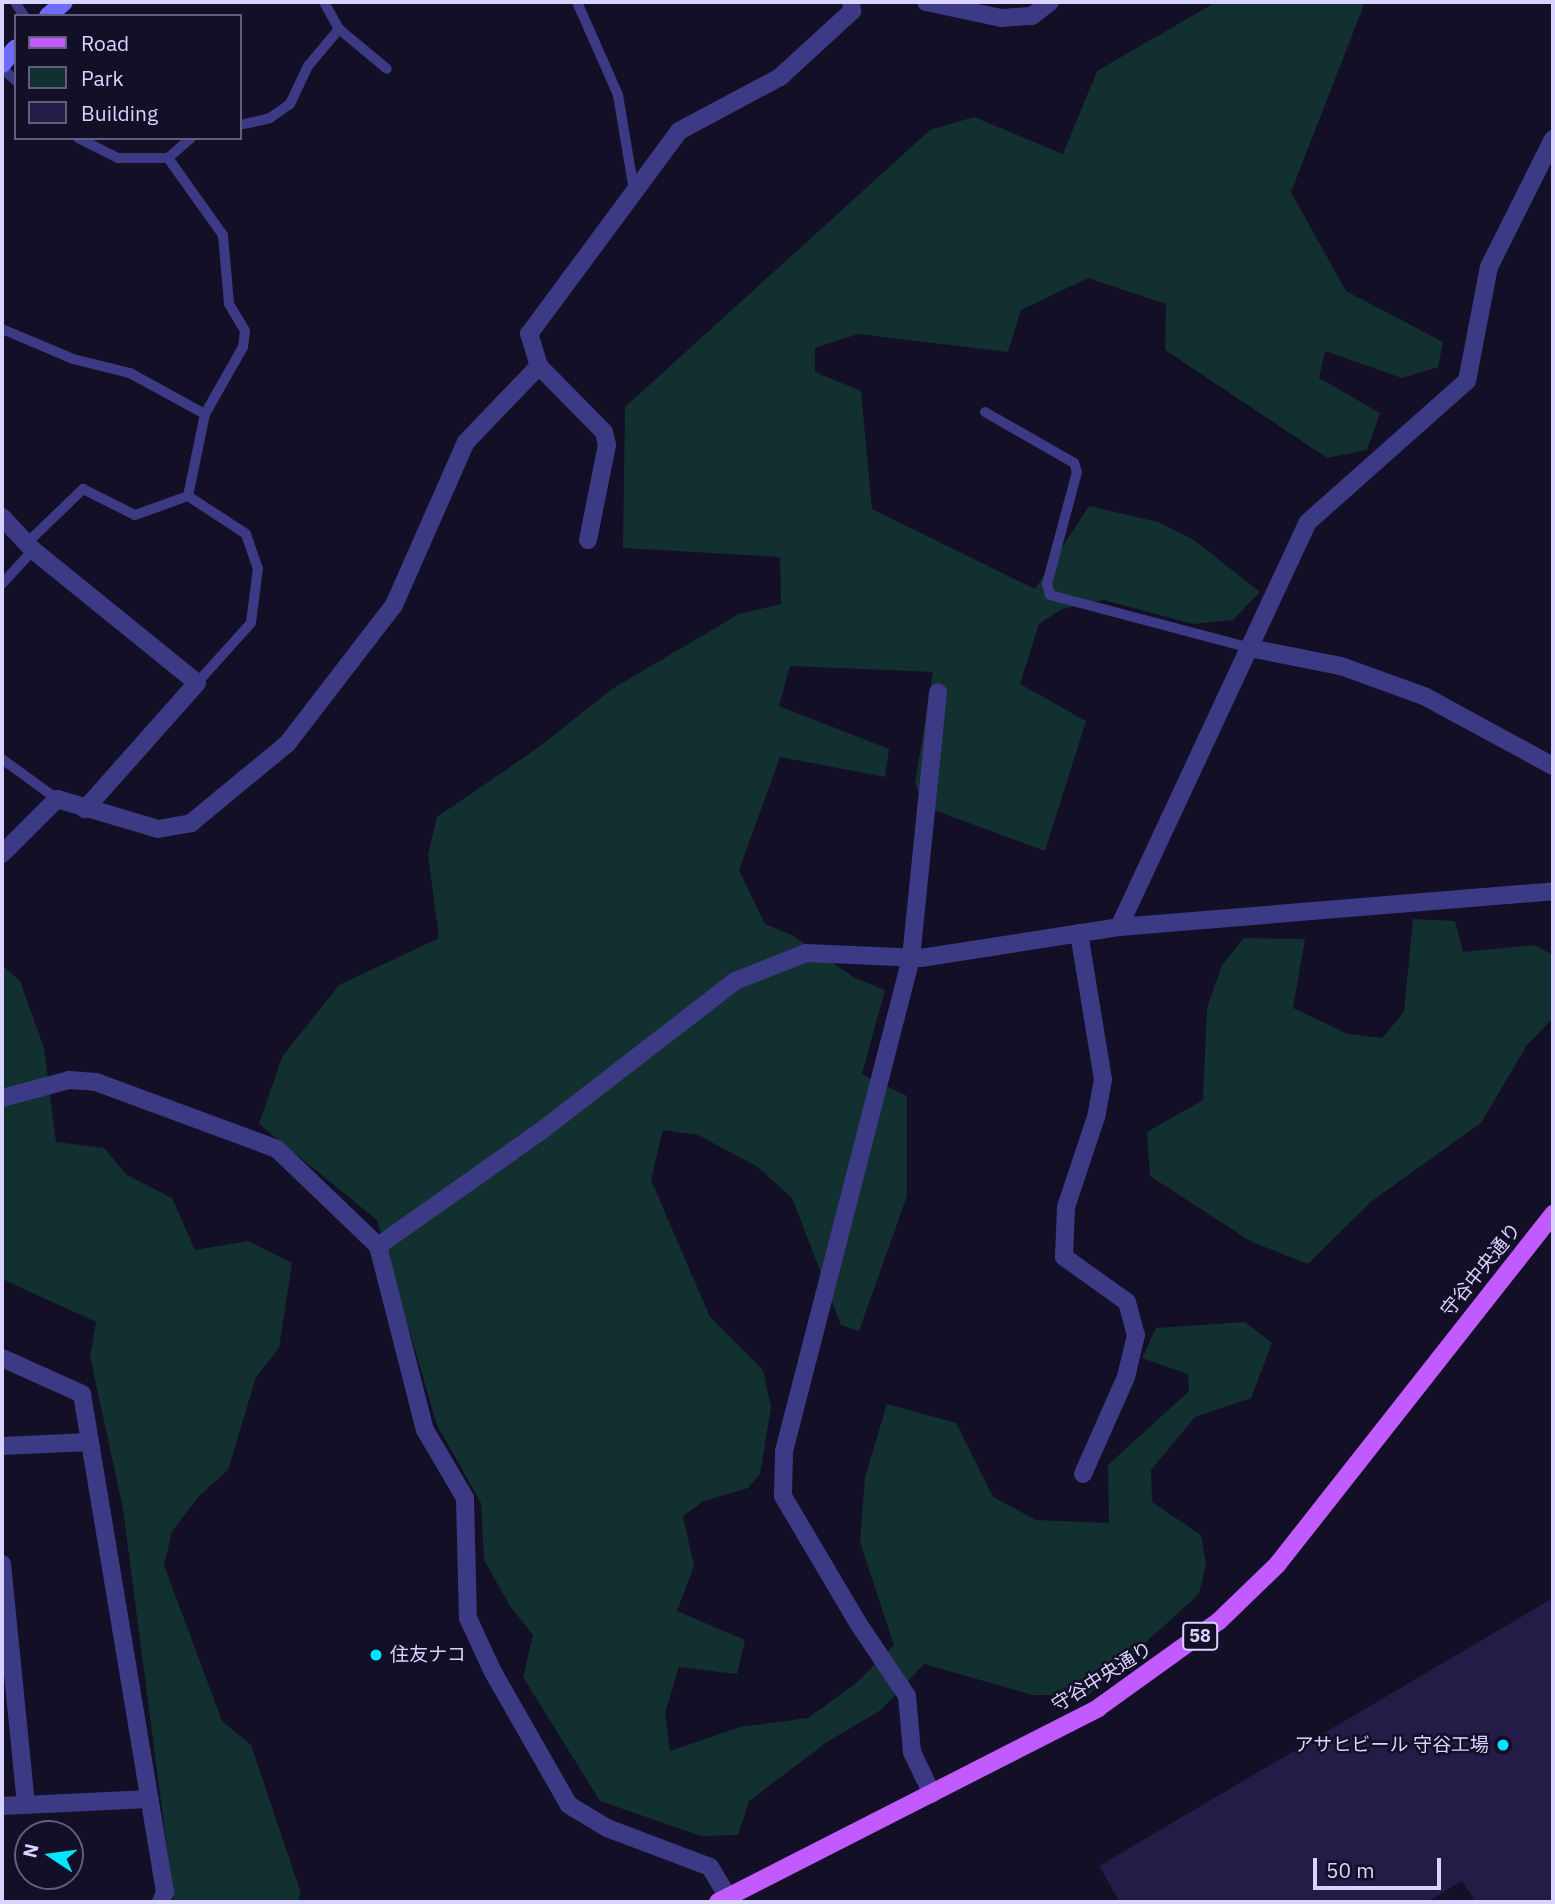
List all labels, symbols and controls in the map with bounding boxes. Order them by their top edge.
legend [14,14,242,140]
text: Road [81,29,129,57]
text: Park [81,64,124,92]
text: Building [81,99,158,127]
street label: 守谷中央通り [1436,1219,1526,1321]
road number: 58 [1181,1622,1219,1651]
street label: 守谷中央通り [1048,1637,1156,1717]
place label: 住友ナコ [390,1644,466,1666]
marker: 住友ナコ [368,1647,384,1663]
place label: アサヒビール 守谷工場 [1295,1734,1489,1756]
marker: アサヒビール 守谷工場 [1495,1737,1511,1753]
north arrow [14,1820,84,1890]
text: N [17,1841,44,1860]
scale bar [1317,1844,1445,1888]
text: 50 m [1326,1856,1375,1884]

